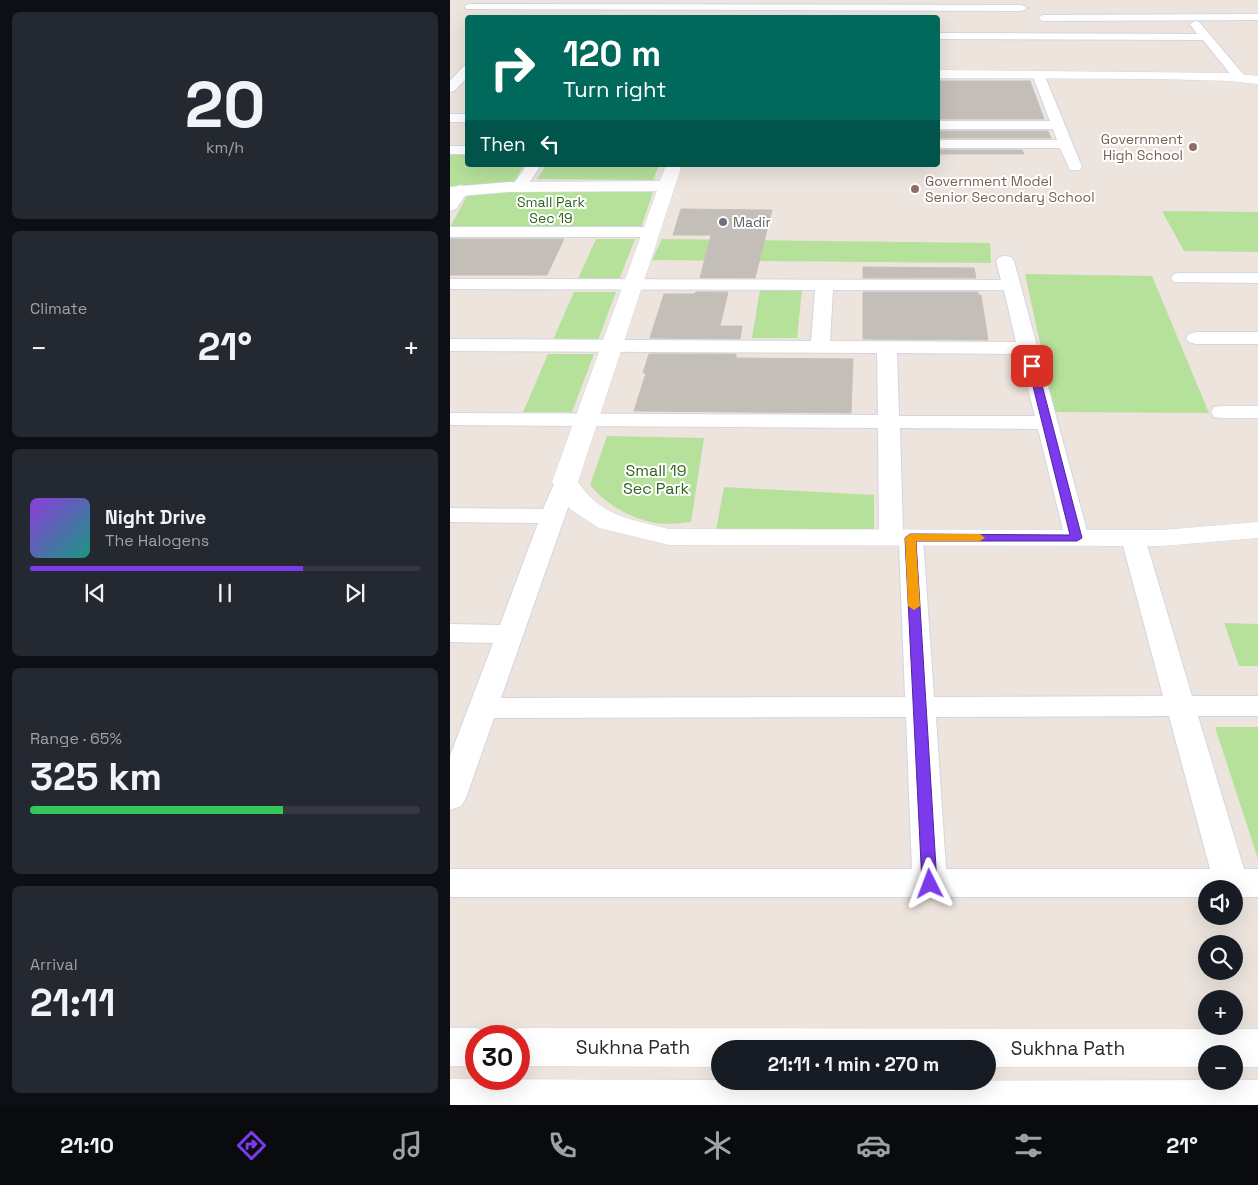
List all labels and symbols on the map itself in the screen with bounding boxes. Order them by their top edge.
place label: Government High School [1101,130,1183,164]
marker: Government High School [1187,141,1199,153]
place label: Government Model Senior Secondary School [925,172,1095,206]
marker: Government Model Senior Secondary School [909,183,921,195]
park label: Small Park Sec 19 [517,193,586,227]
place label: Madir [733,213,771,231]
marker: Madir [717,216,729,228]
pin [1011,345,1053,387]
park label: Small 19 Sec Park [623,460,690,499]
position arrow [903,857,955,909]
speed limit sign: 30 [465,1025,530,1090]
street label: Sukhna Path [576,1035,690,1060]
street label: Sukhna Path [1011,1036,1125,1061]

